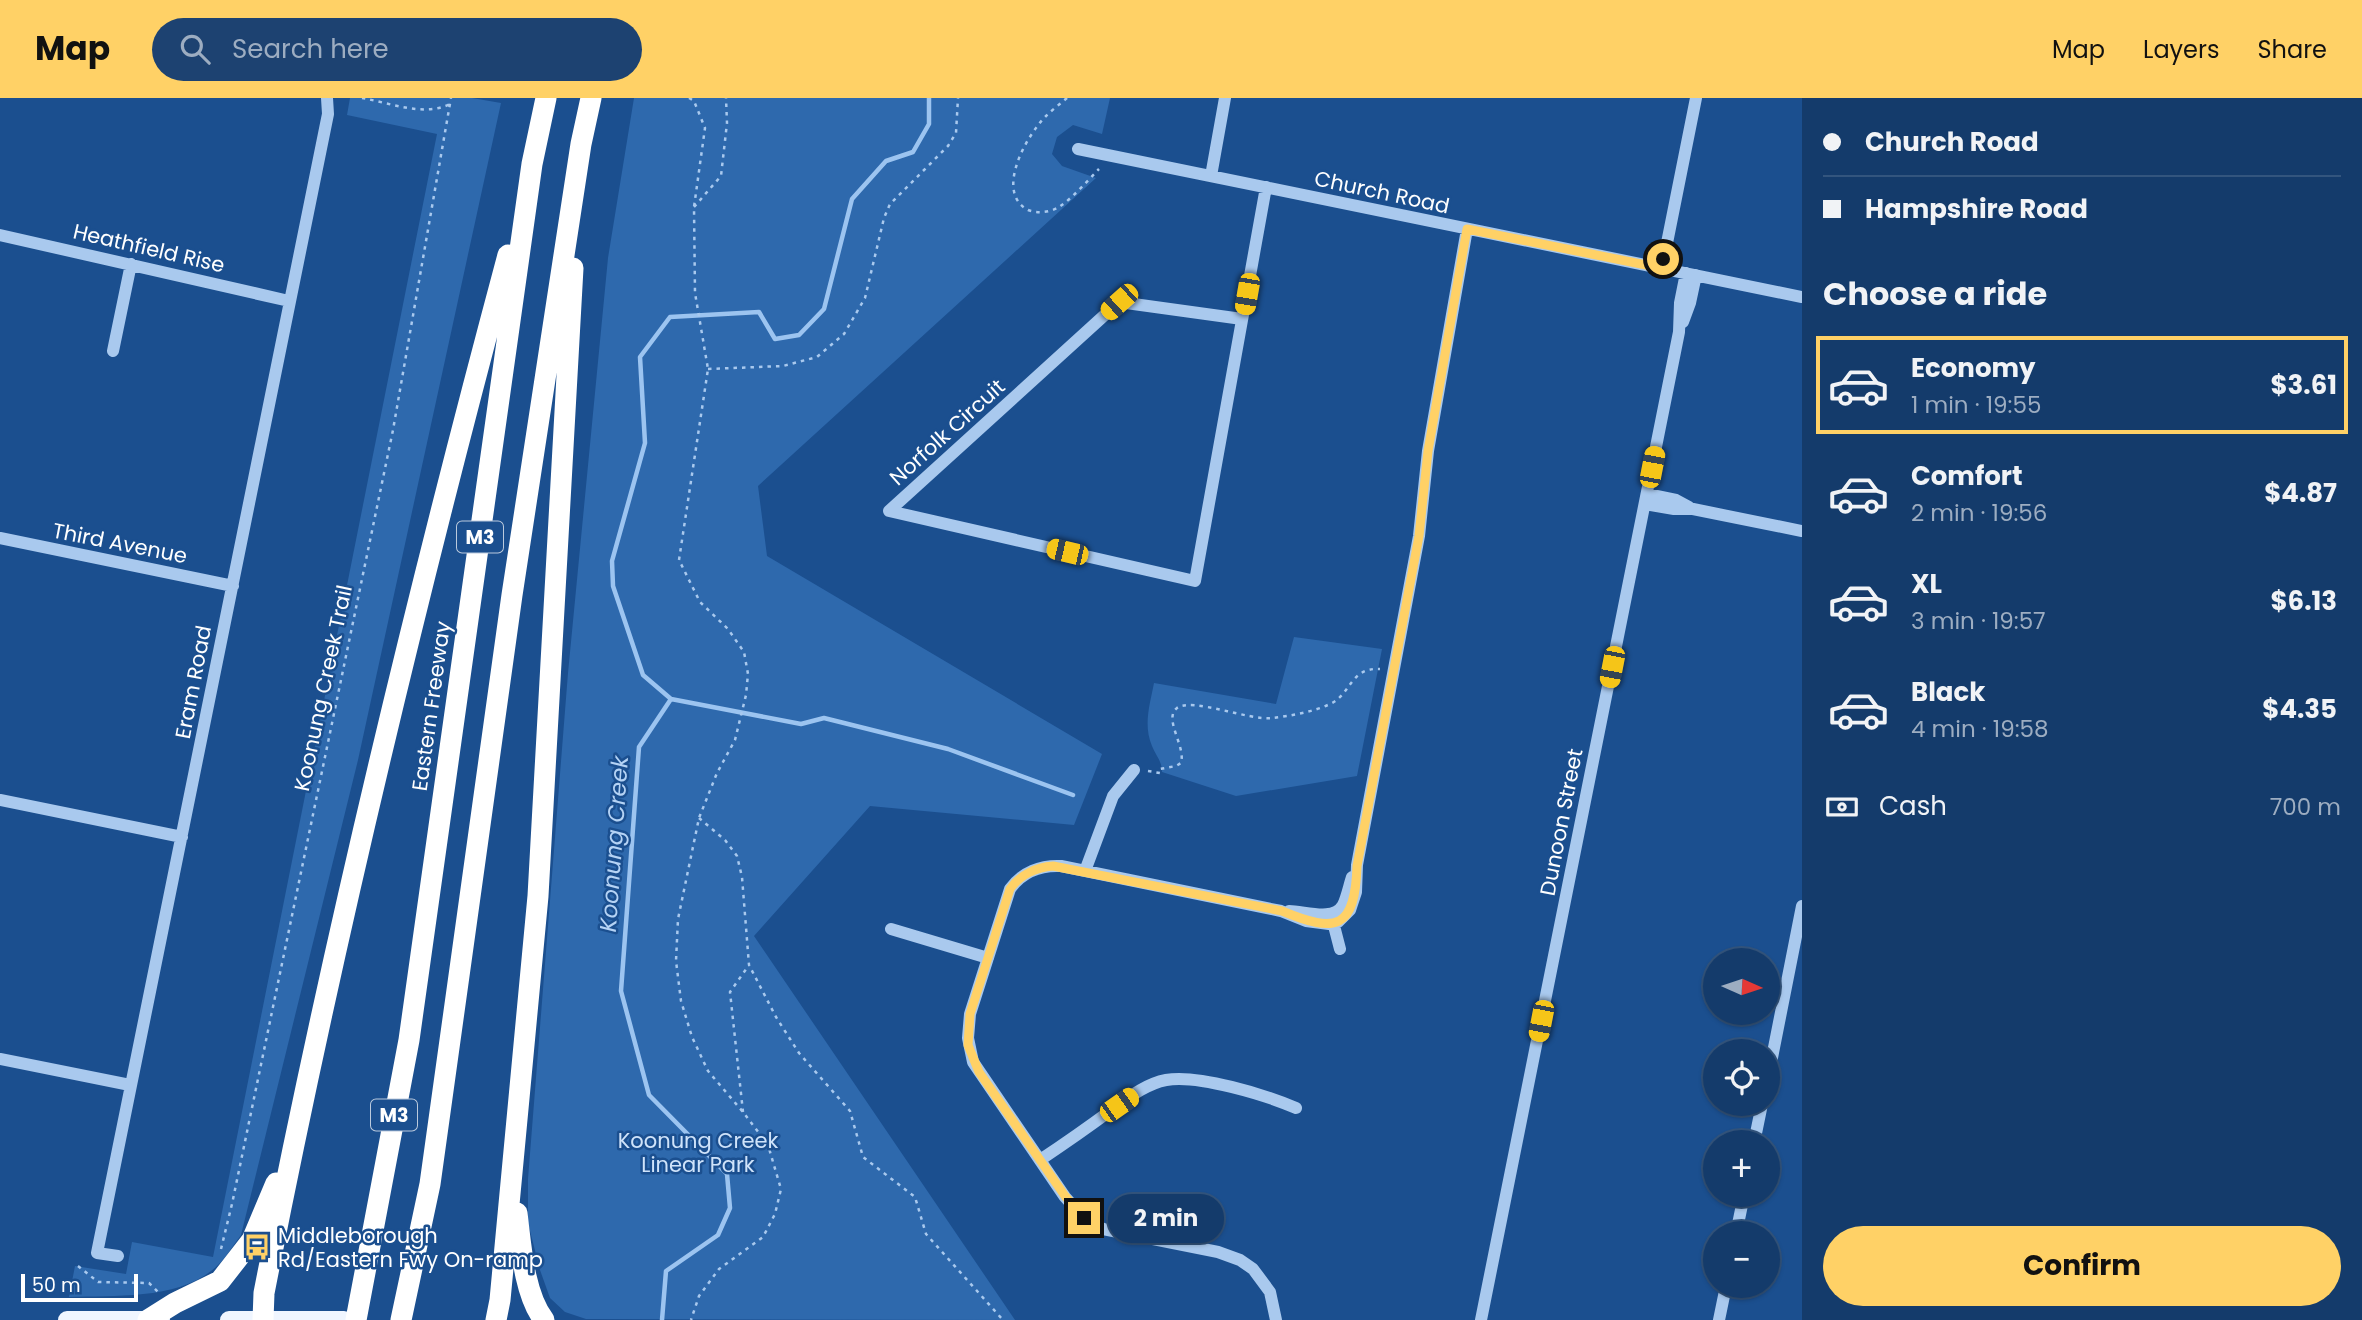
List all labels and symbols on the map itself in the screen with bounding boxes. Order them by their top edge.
street label: Church Road [1312,164,1452,220]
street label: Heathfield Rise [70,216,228,280]
route start [1647,243,1679,275]
car [1234,271,1261,317]
car [1097,280,1142,324]
street label: Norfolk Circuit [883,372,1011,492]
car [1638,444,1667,490]
street label: Third Avenue [50,516,190,570]
road number: M3 [457,522,503,552]
car [1045,537,1090,567]
street label: Koonung Creek Trail [287,582,359,794]
street label: Eastern Freeway [405,619,457,793]
street label: Eram Road [168,623,218,741]
car [1598,644,1627,690]
street label: Dunoon Street [1533,746,1589,898]
water label: Koonung Creek [592,754,636,933]
north arrow [1703,948,1780,1026]
car [1527,998,1556,1044]
car [1096,1084,1143,1126]
road number: M3 [371,1099,417,1130]
park label: Koonung Creek Linear Park [618,1126,778,1179]
callout: 2 min [1108,1194,1224,1242]
route end [1068,1202,1100,1234]
place label: Middleborough Rd/Eastern Fwy On-ramp [278,1221,543,1274]
bus stop icon: Middleborough Rd/Eastern Fwy On-ramp [242,1232,272,1262]
scale bar [21,1271,138,1303]

